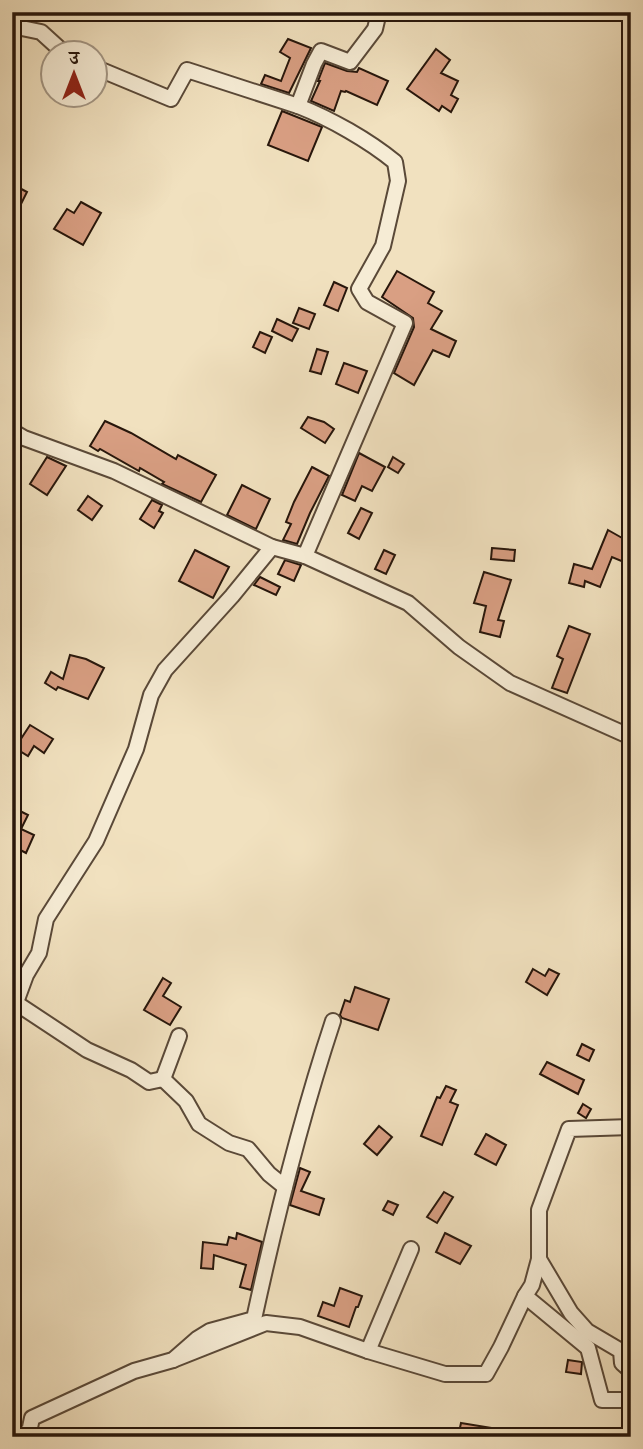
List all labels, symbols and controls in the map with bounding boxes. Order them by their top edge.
north arrow [38,38,108,108]
text: उ [67,46,80,69]

